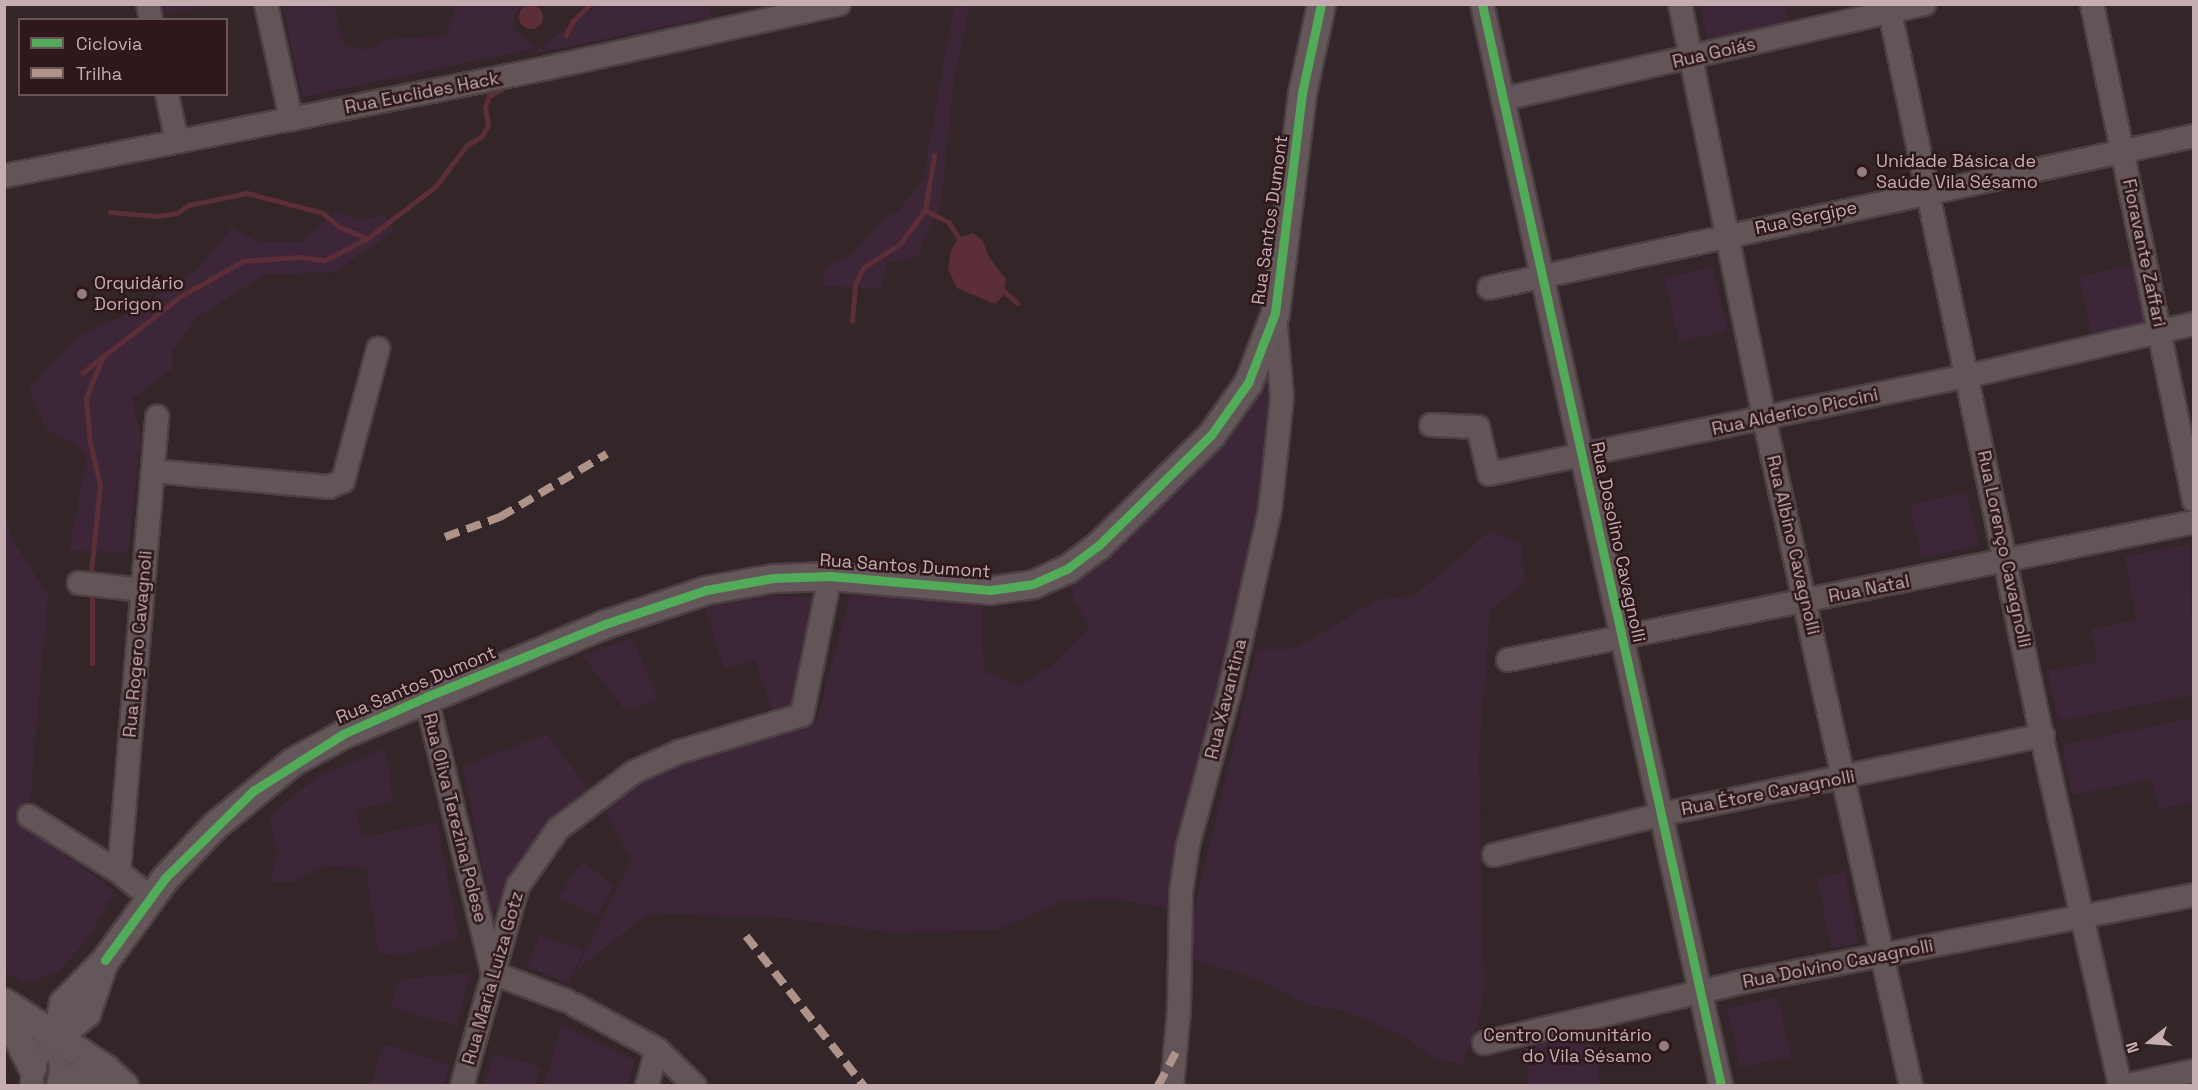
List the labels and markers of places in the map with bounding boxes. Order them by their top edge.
place label: Unidade Básica de Saúde Vila Sésamo [1876,151,2038,194]
marker: Unidade Básica de Saúde Vila Sésamo [1853,163,1871,181]
place label: Orquidário Dorigon [94,273,184,316]
marker: Orquidário Dorigon [75,287,89,301]
place label: Centro Comunitário do Vila Sésamo [1483,1025,1652,1068]
marker: Centro Comunitário do Vila Sésamo [1657,1039,1671,1053]

